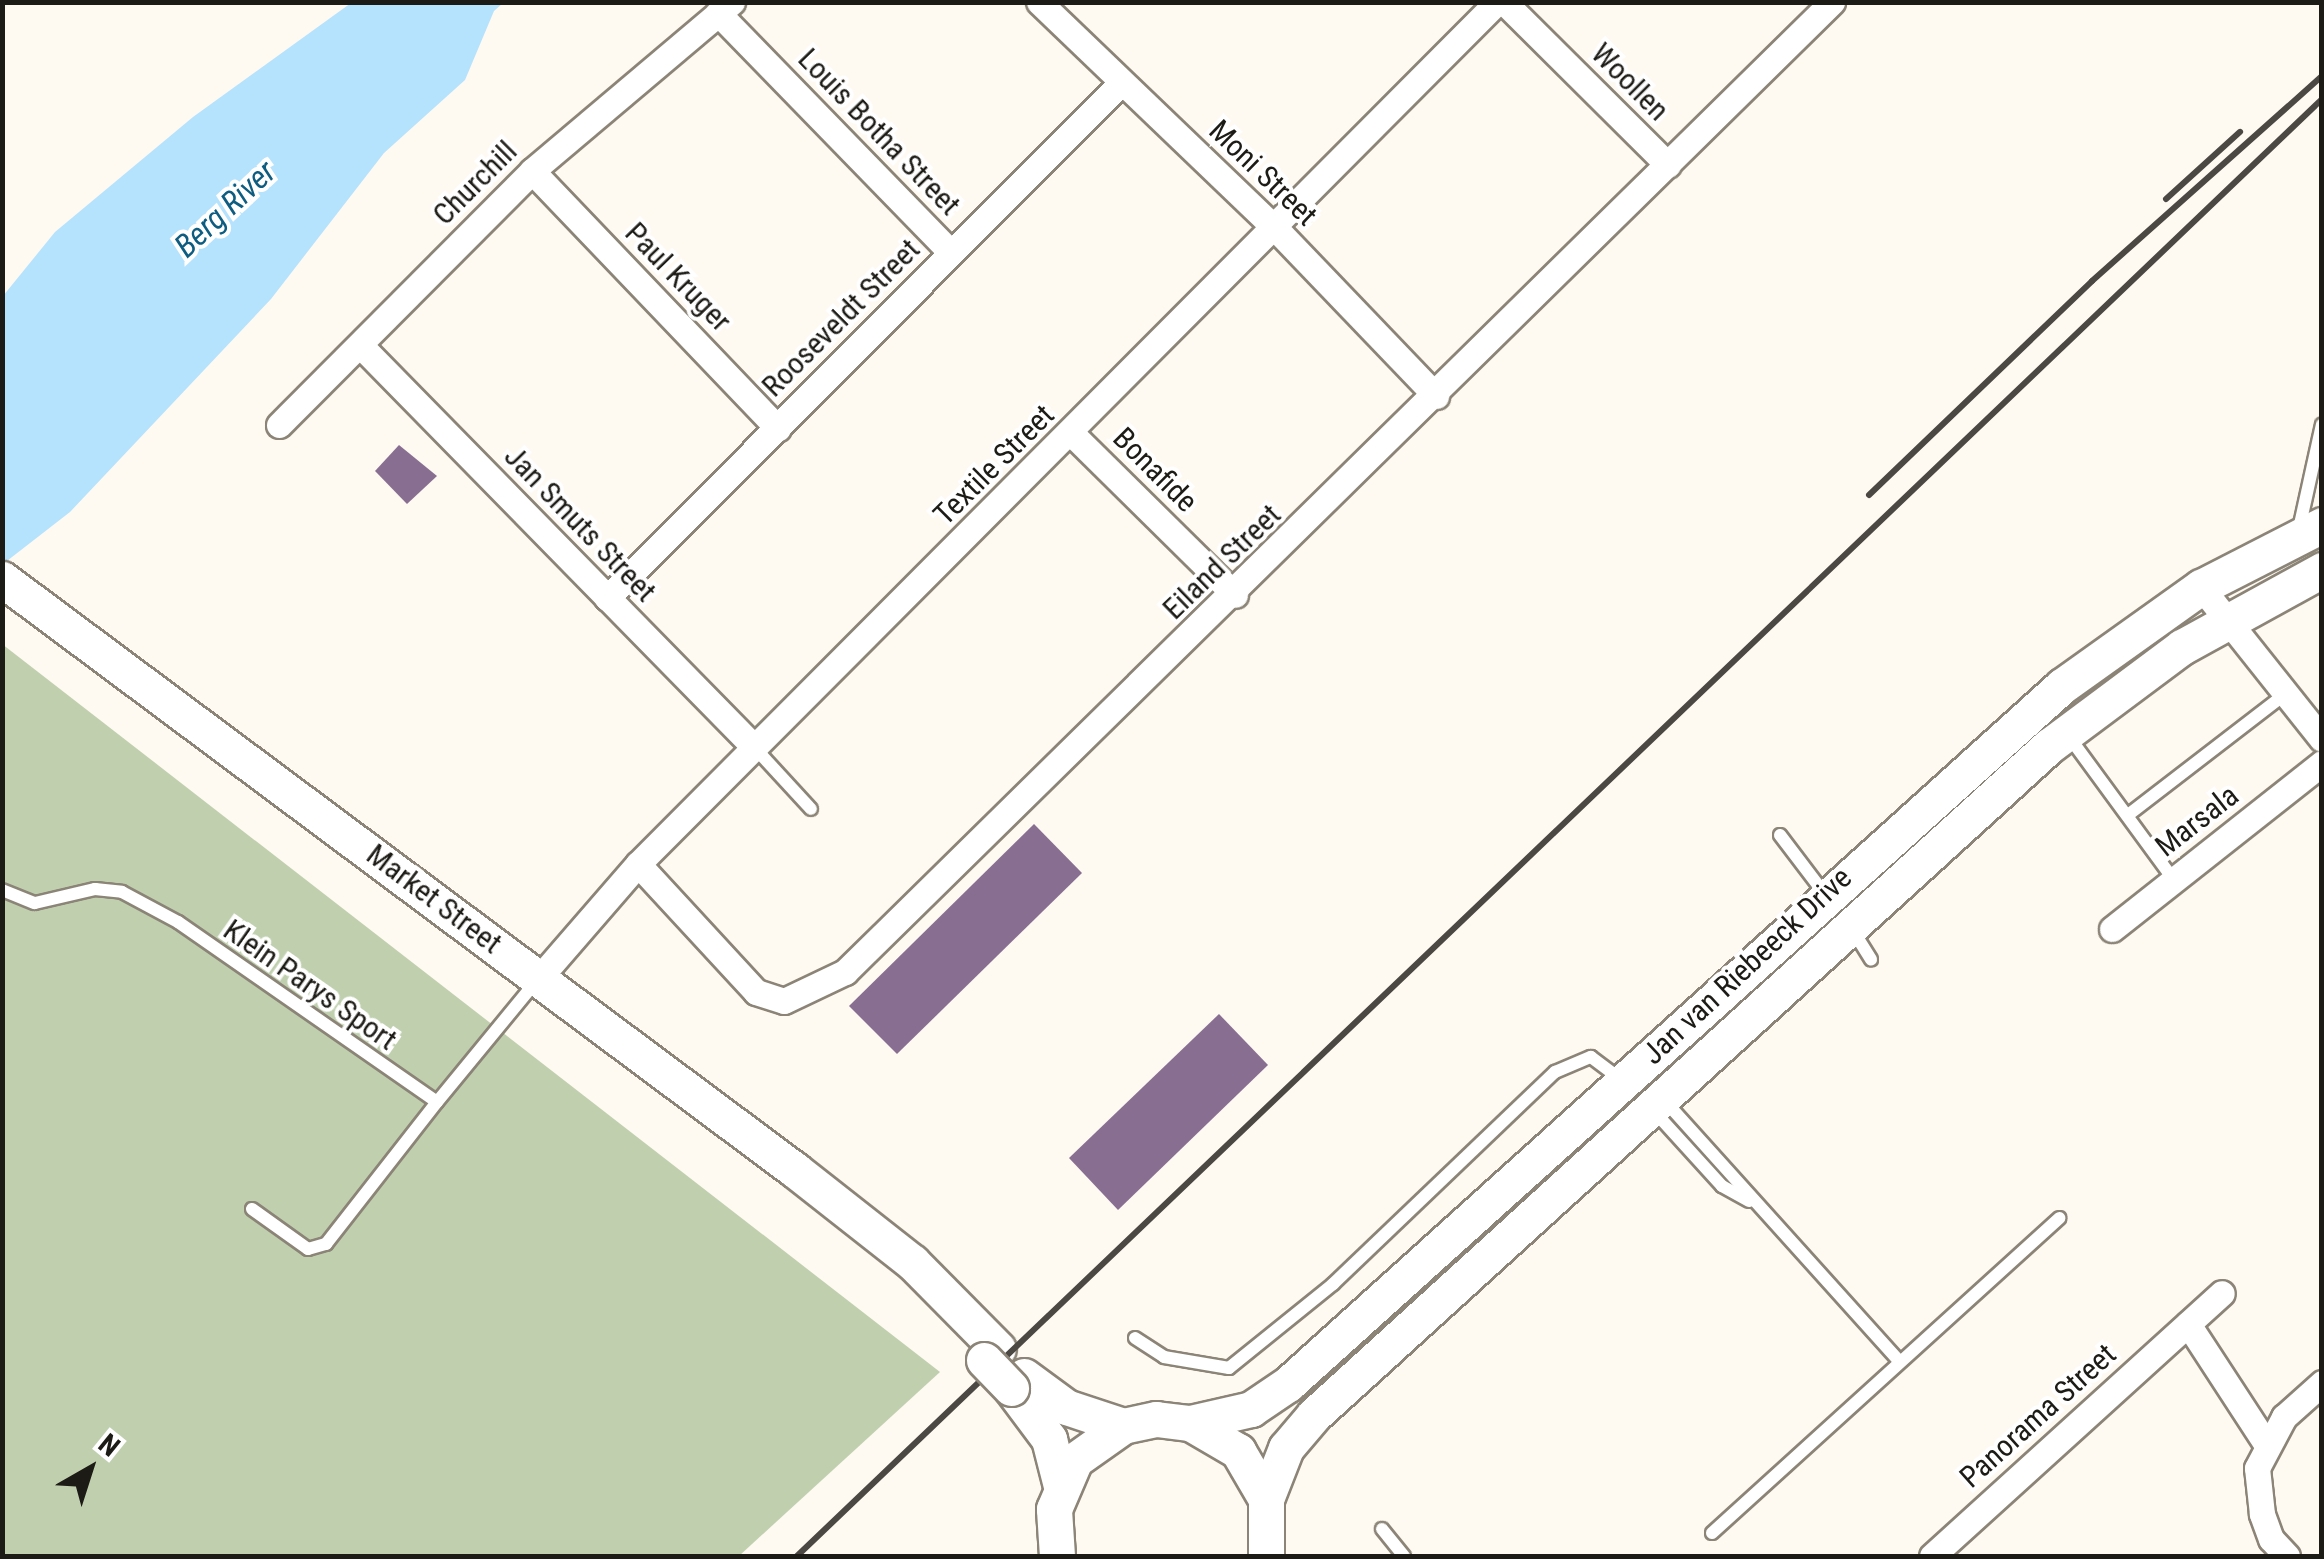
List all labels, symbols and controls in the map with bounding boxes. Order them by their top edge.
street label: Woollen [1584,36,1676,128]
street label: Louis Botha Street [790,41,968,223]
street label: Moni Street [1201,113,1325,233]
street label: Churchill [426,134,524,232]
water label: Berg River [167,153,283,265]
street label: Paul Kruger [617,215,739,339]
street label: Rooseveldt Street [755,232,927,404]
street label: Textile Street [926,397,1062,533]
street label: Bonafide [1106,421,1204,519]
street label: Jan Smuts Street [497,439,663,609]
street label: Eiland Street [1156,497,1288,627]
street label: Marsala [2148,777,2246,865]
street label: Market Street [359,837,509,961]
street label: Jan van Riebeeck Drive [1635,860,1859,1072]
street label: Klein Parys Sport [217,912,403,1058]
street label: Panorama Street [1953,1337,2123,1495]
north arrow [40,1419,140,1519]
text: N [92,1427,126,1464]

